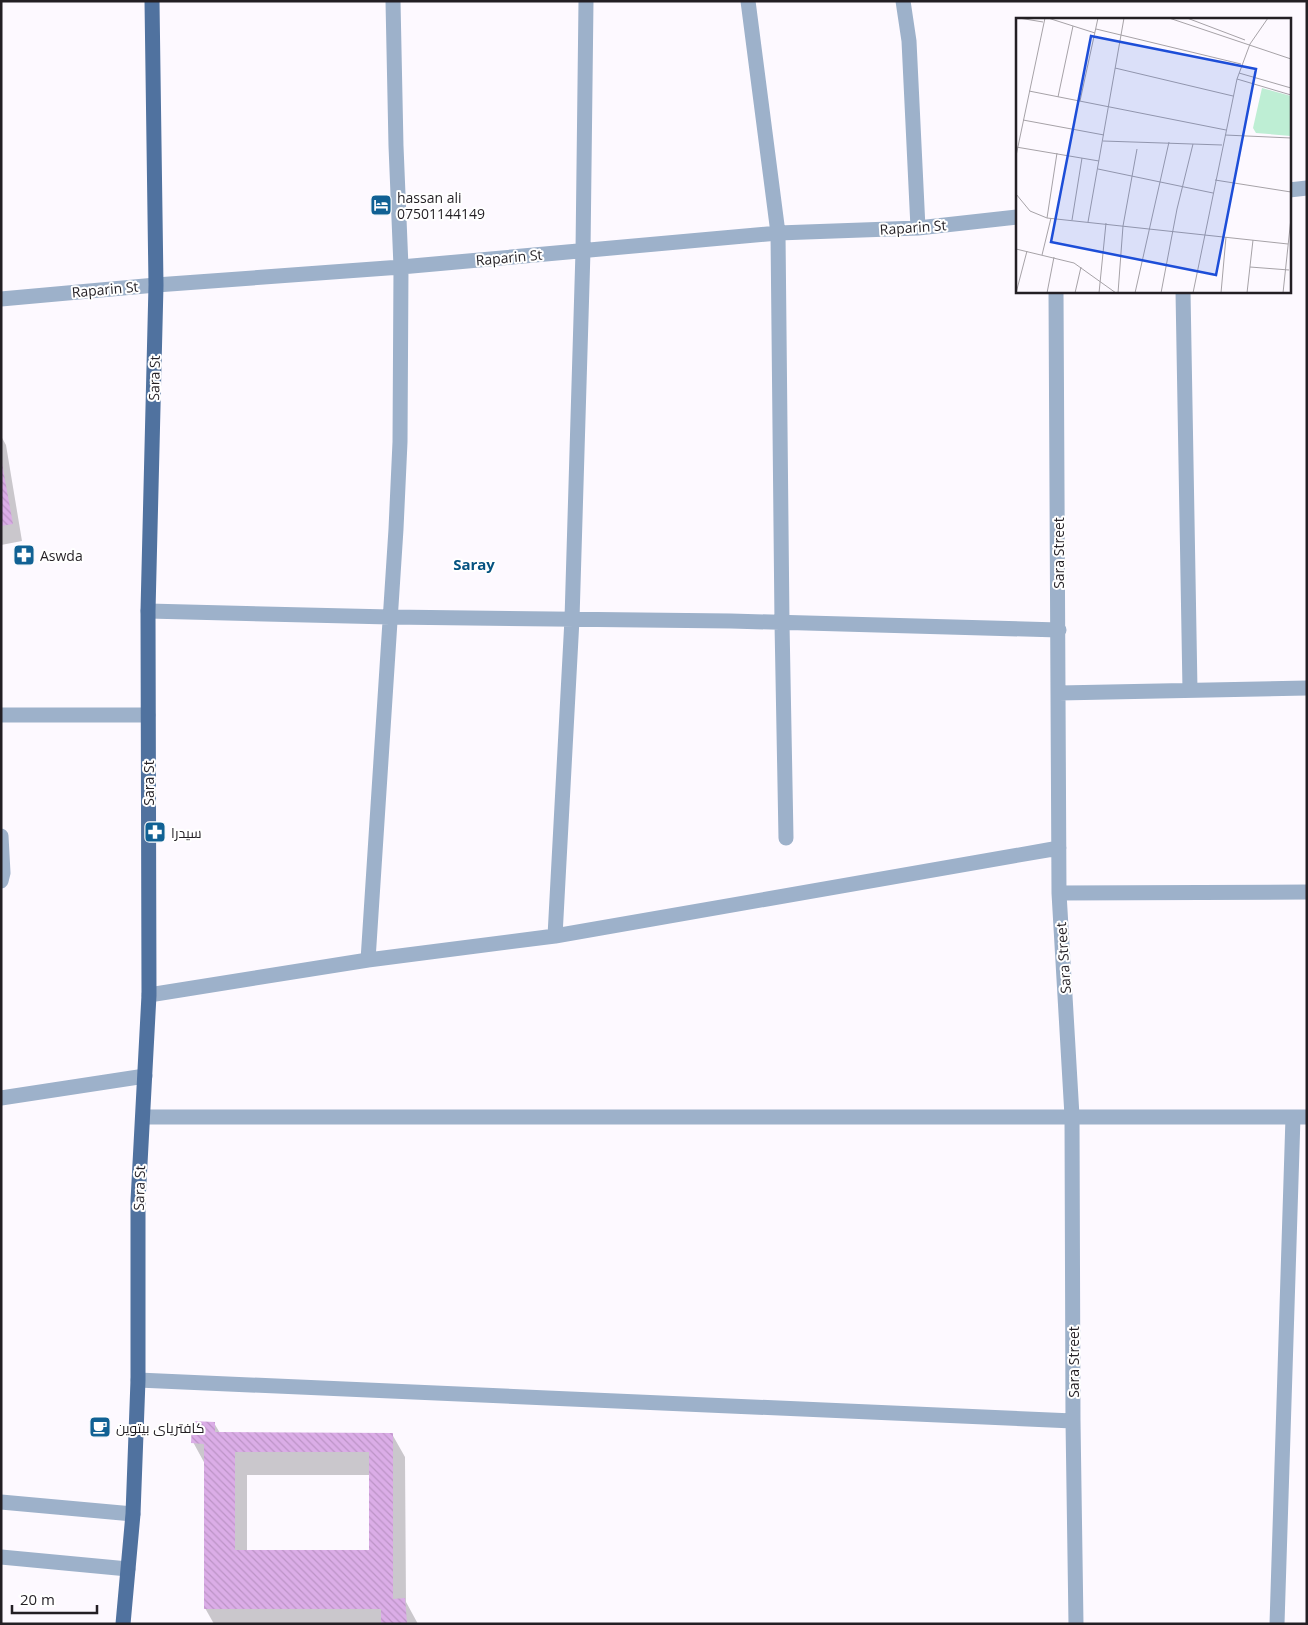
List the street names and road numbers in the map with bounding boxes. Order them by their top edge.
street label: Raparin St [879,215,947,239]
street label: Raparin St [475,245,543,269]
street label: Raparin St [71,277,139,301]
street label: Sara St [144,355,164,401]
street label: Sara Street [1049,517,1068,589]
street label: Sara St [139,760,158,806]
street label: Sara Street [1051,922,1075,994]
street label: Sara St [129,1165,149,1211]
street label: Sara Street [1064,1326,1083,1398]

